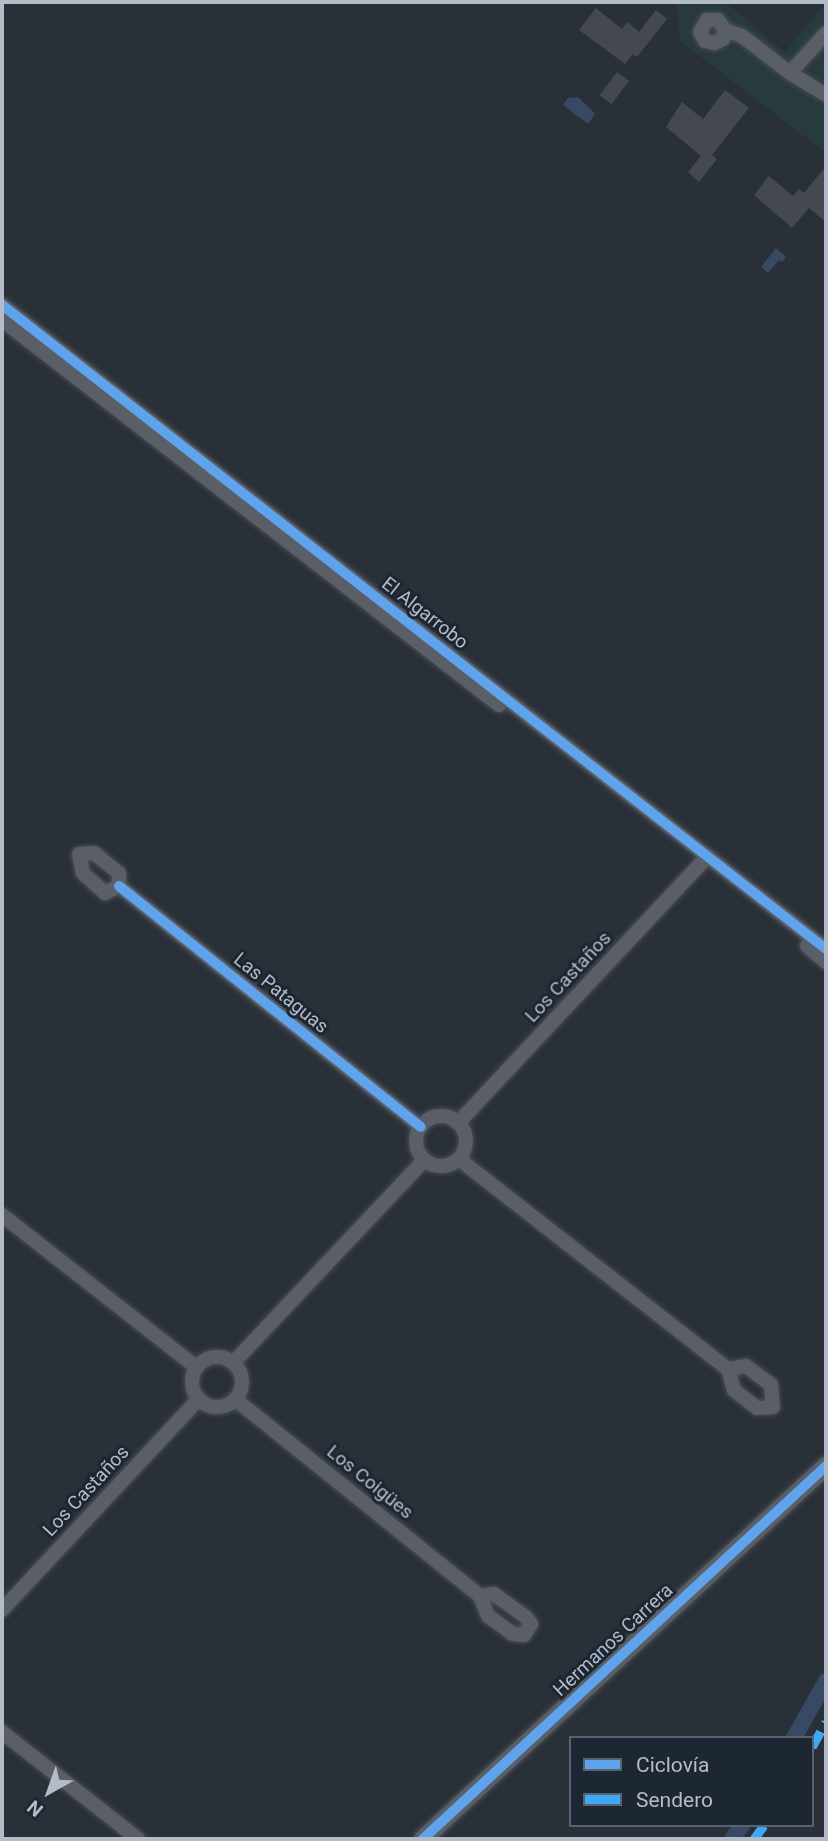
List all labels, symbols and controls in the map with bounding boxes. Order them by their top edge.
street label: El Algarrobo [377,572,473,654]
street label: Los Castaños [520,927,616,1027]
street label: Las Pataguas [229,948,333,1038]
street label: Los Coigües [322,1440,418,1524]
street label: Los Castaños [38,1441,134,1541]
street label: Hermanos Carrera [549,1579,677,1701]
legend [569,1736,814,1827]
text: Ciclovía [636,1753,710,1777]
north arrow [14,1757,84,1827]
text: Sendero [636,1788,713,1812]
text: N [23,1795,48,1822]

